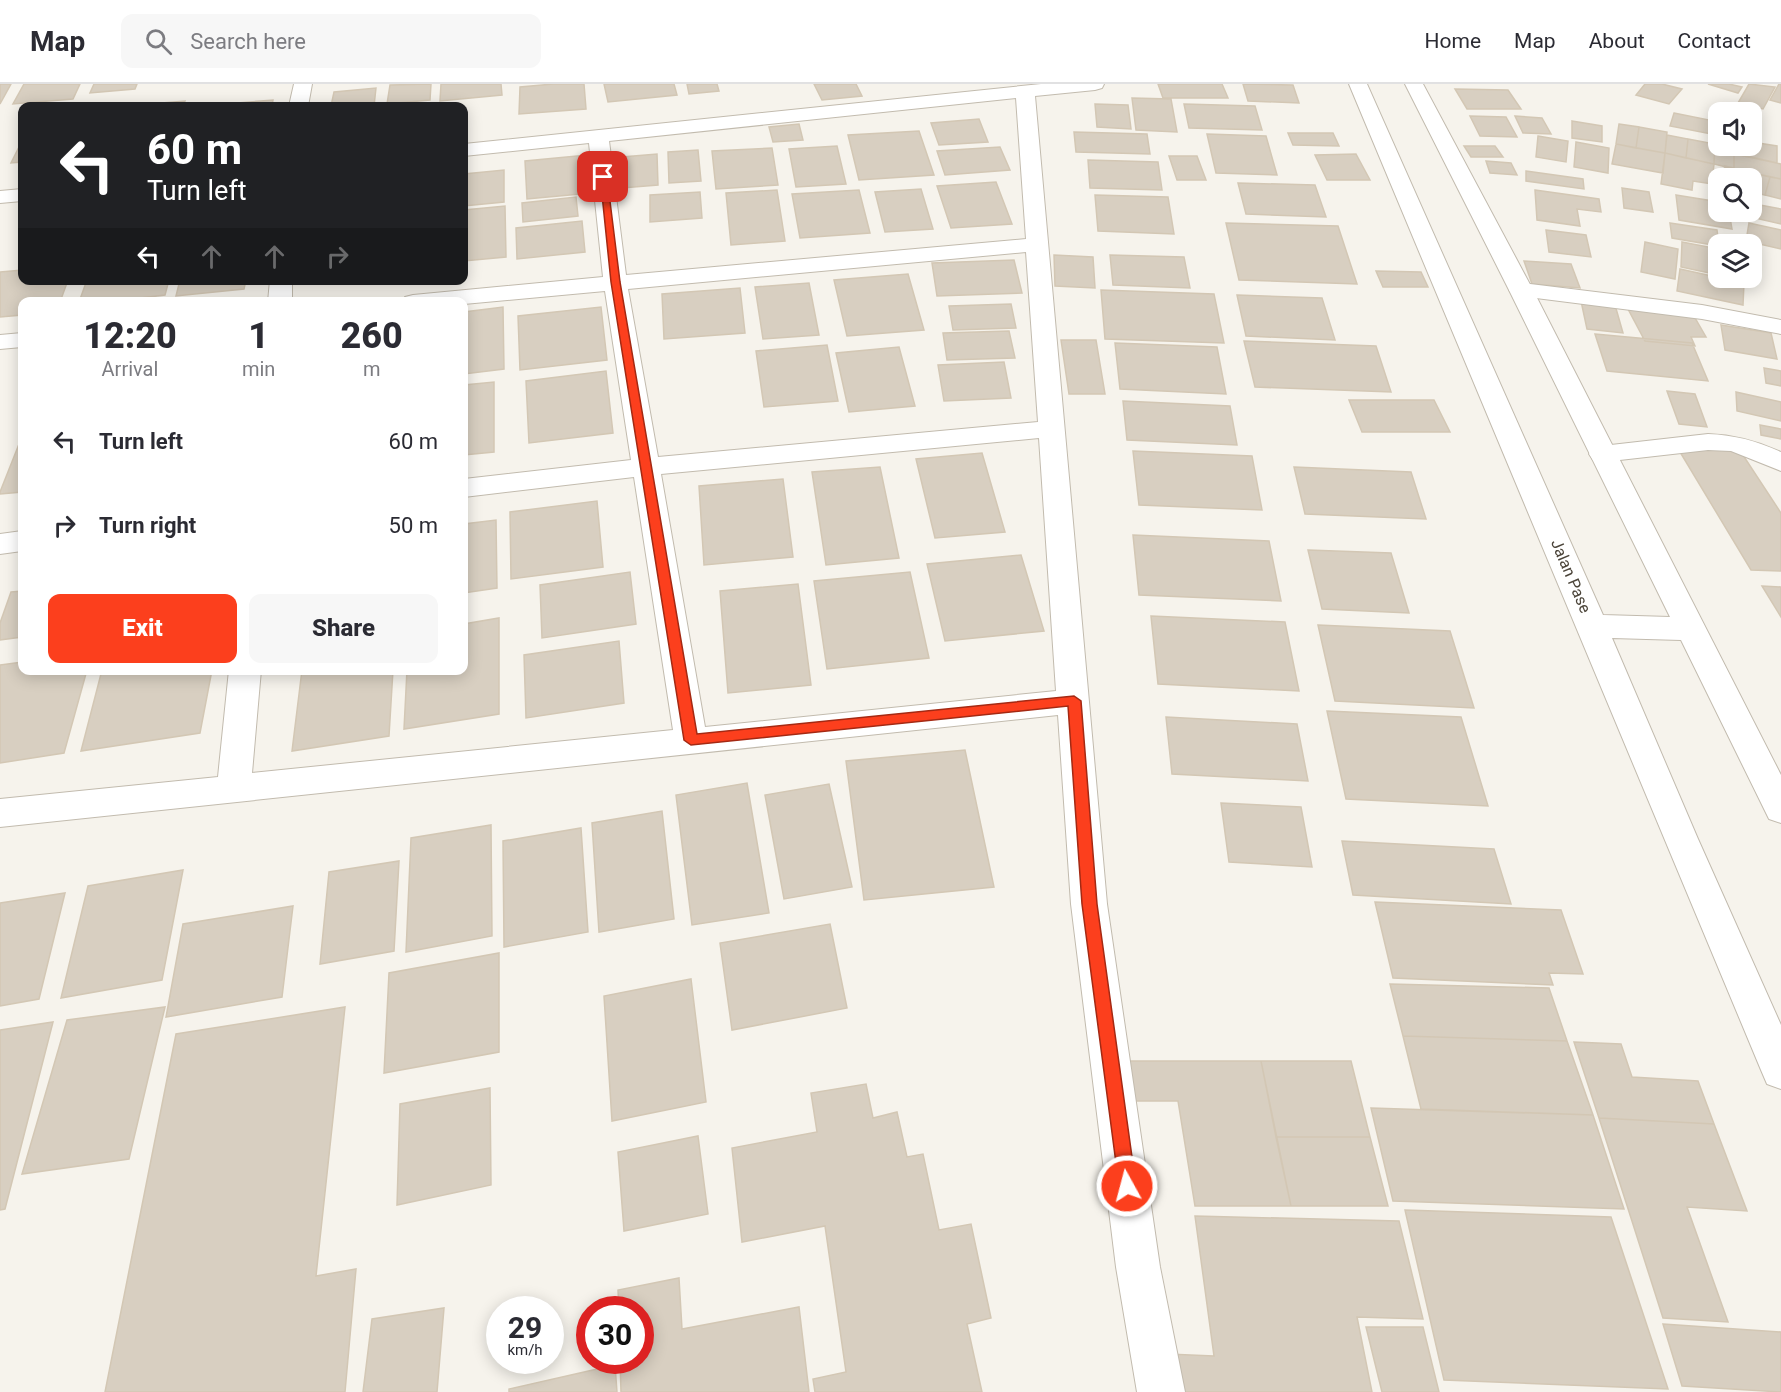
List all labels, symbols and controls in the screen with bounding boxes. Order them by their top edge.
search box [121,14,541,68]
text: Map [30,25,85,58]
icon: search [142,25,175,58]
text: Search here [190,29,306,54]
text: Home [1425,29,1481,53]
text: Map [1514,29,1556,53]
text: About [1589,29,1645,53]
text: Contact [1678,29,1751,53]
map controls [1708,102,1762,288]
button: sound [1708,102,1762,156]
text: 60 m [147,125,242,174]
icon: left [48,126,126,204]
pin [577,151,628,202]
icon: arrive [586,160,619,193]
button: search [1708,168,1762,222]
text: Turn left [147,175,247,207]
button: layers [1708,234,1762,288]
icon: left [132,240,165,273]
icon: ahead [195,240,228,273]
icon: ahead [258,240,291,273]
icon: right [321,240,354,273]
text: 12:20 [83,315,177,357]
text: 1 [248,315,269,357]
text: 260 [341,315,403,357]
text: Arrival [102,357,158,381]
text: min [242,357,275,381]
text: m [363,357,380,381]
icon: left [48,425,81,458]
text: Turn left [99,429,183,454]
text: 60 m [389,429,438,454]
icon: right [48,509,81,542]
text: Turn right [99,513,196,538]
text: 50 m [389,513,438,538]
street label: Jalan Pase [1547,536,1595,616]
button: Exit [48,594,237,663]
button: Share [249,594,438,663]
position arrow [1095,1154,1159,1218]
speed limit sign: 30 [576,1296,654,1374]
text: 29 [508,1310,542,1345]
text: km/h [507,1341,543,1359]

